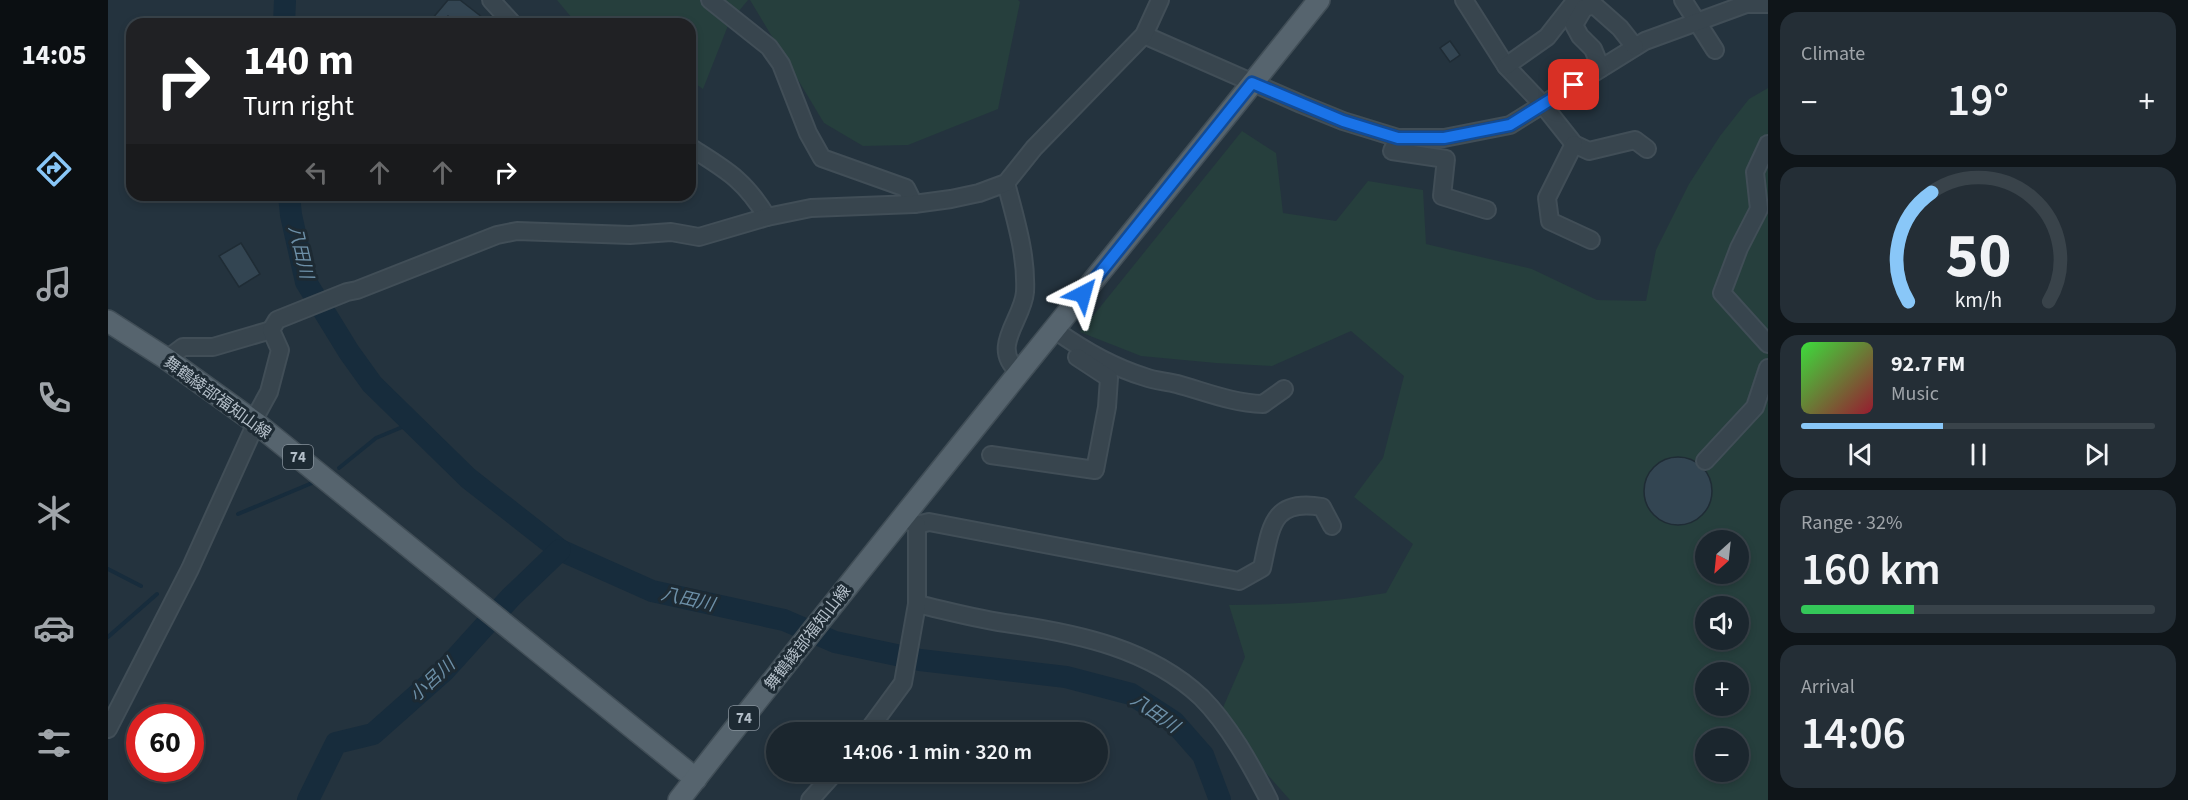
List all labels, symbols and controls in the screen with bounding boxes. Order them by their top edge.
text: 140 m [243,31,354,91]
text: 14:05 [21,36,87,75]
text: Climate [1801,40,1865,68]
icon: right [144,42,222,120]
pin [1548,59,1599,110]
icon: arrive [1557,68,1590,101]
text: 19° [1947,69,2009,133]
text: − [1801,79,1817,126]
text: + [2139,79,2155,126]
text: Turn right [243,87,354,126]
icon: directions [33,148,75,190]
icon: left [300,156,333,189]
icon: ahead [363,156,396,189]
icon: ahead [426,156,459,189]
icon: right [489,156,522,189]
text: 50 [1945,212,2011,301]
water label: 八田川 [282,223,319,283]
position arrow [1051,262,1115,326]
icon: music [33,263,75,305]
text: km/h [1954,285,2002,316]
text: 92.7 FM [1891,348,1965,380]
street label: 舞鶴綾部福知山線 [159,351,276,444]
icon: phone [33,377,75,419]
text: Music [1891,380,1939,408]
icon: previous [1844,438,1877,471]
icon: pause [1962,438,1995,471]
icon: next [2080,438,2113,471]
road number: 74 [283,445,313,469]
icon: climate [33,492,75,534]
text: Range · 32% [1801,509,1902,537]
north arrow [1695,530,1749,584]
map controls [1695,530,1749,782]
text: 160 km [1801,538,1941,602]
street label: 舞鶴綾部福知山線 [760,580,856,695]
water label: 八田川 [659,581,719,618]
button: sound [1695,596,1749,650]
icon: car [33,607,75,649]
water label: 小呂川 [404,651,462,708]
button: + [1695,662,1749,716]
text: Arrival [1801,673,1855,701]
water label: 八田川 [1125,688,1186,740]
text: 14:06 [1801,702,1906,766]
speed limit sign: 60 [126,704,204,782]
road number: 74 [729,706,759,730]
icon: filters [33,722,75,764]
button: − [1695,728,1749,782]
text: 14:06 · 1 min · 320 m [842,736,1032,768]

